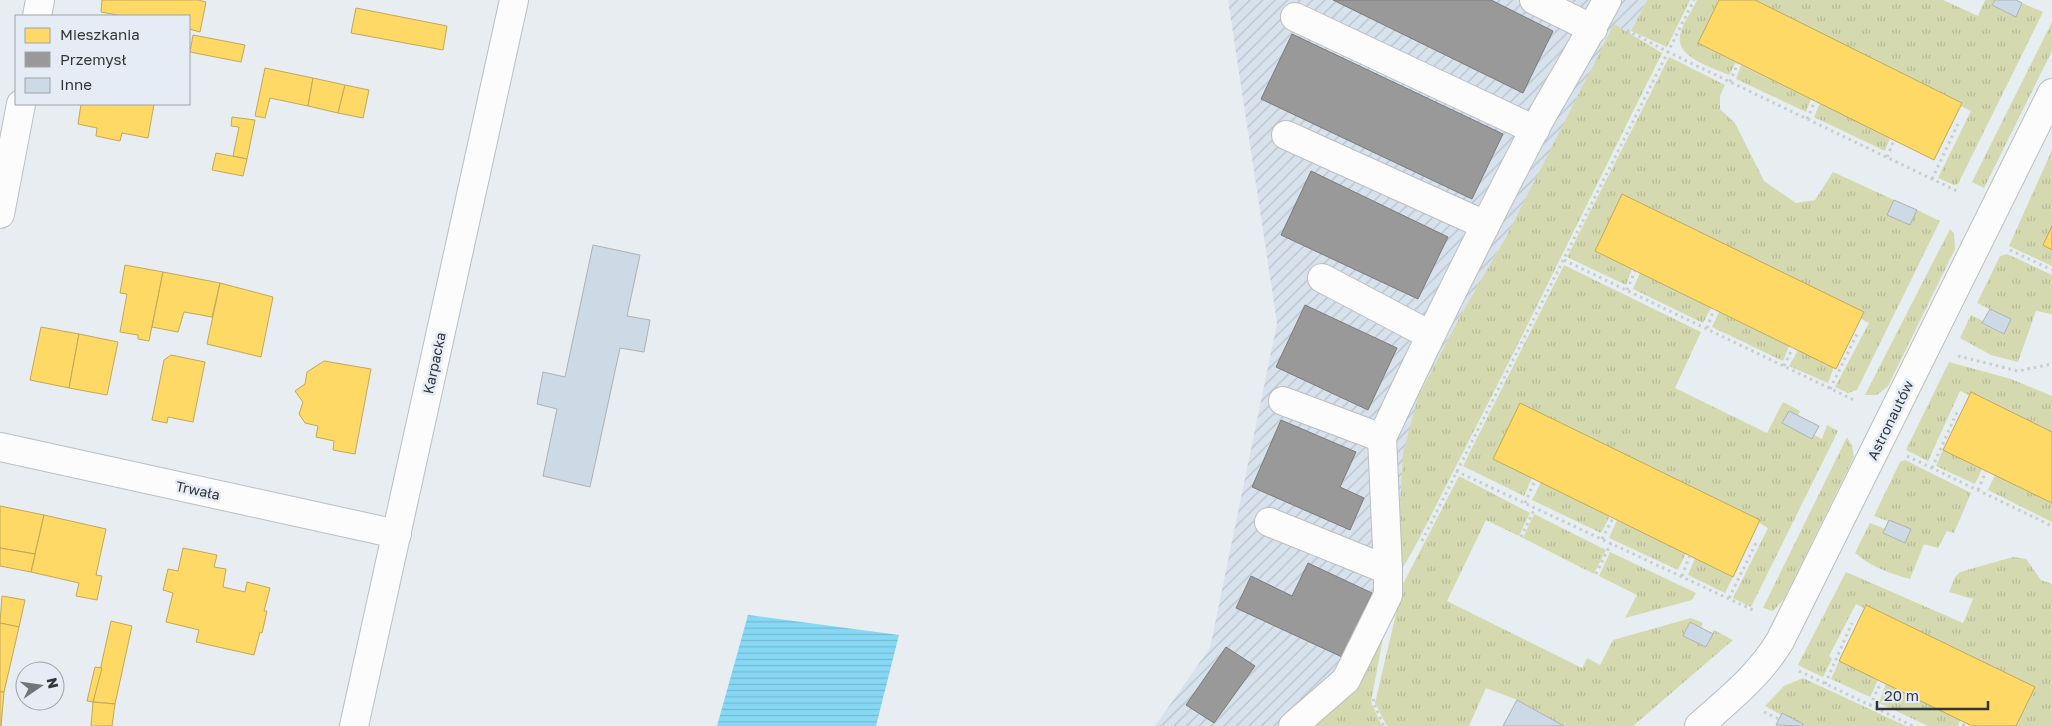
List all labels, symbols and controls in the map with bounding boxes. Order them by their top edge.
legend [15,15,190,105]
text: Mieszkania [60,25,140,43]
text: Przemysł [60,50,127,68]
text: Inne [60,75,92,93]
street label: Karpacka [419,331,449,395]
street label: Astronautów [1863,378,1917,462]
street label: Trwała [174,477,222,503]
north arrow [15,661,65,711]
text: N [44,676,63,690]
scale bar [1877,678,1988,710]
text: 20 m [1884,686,1919,704]

